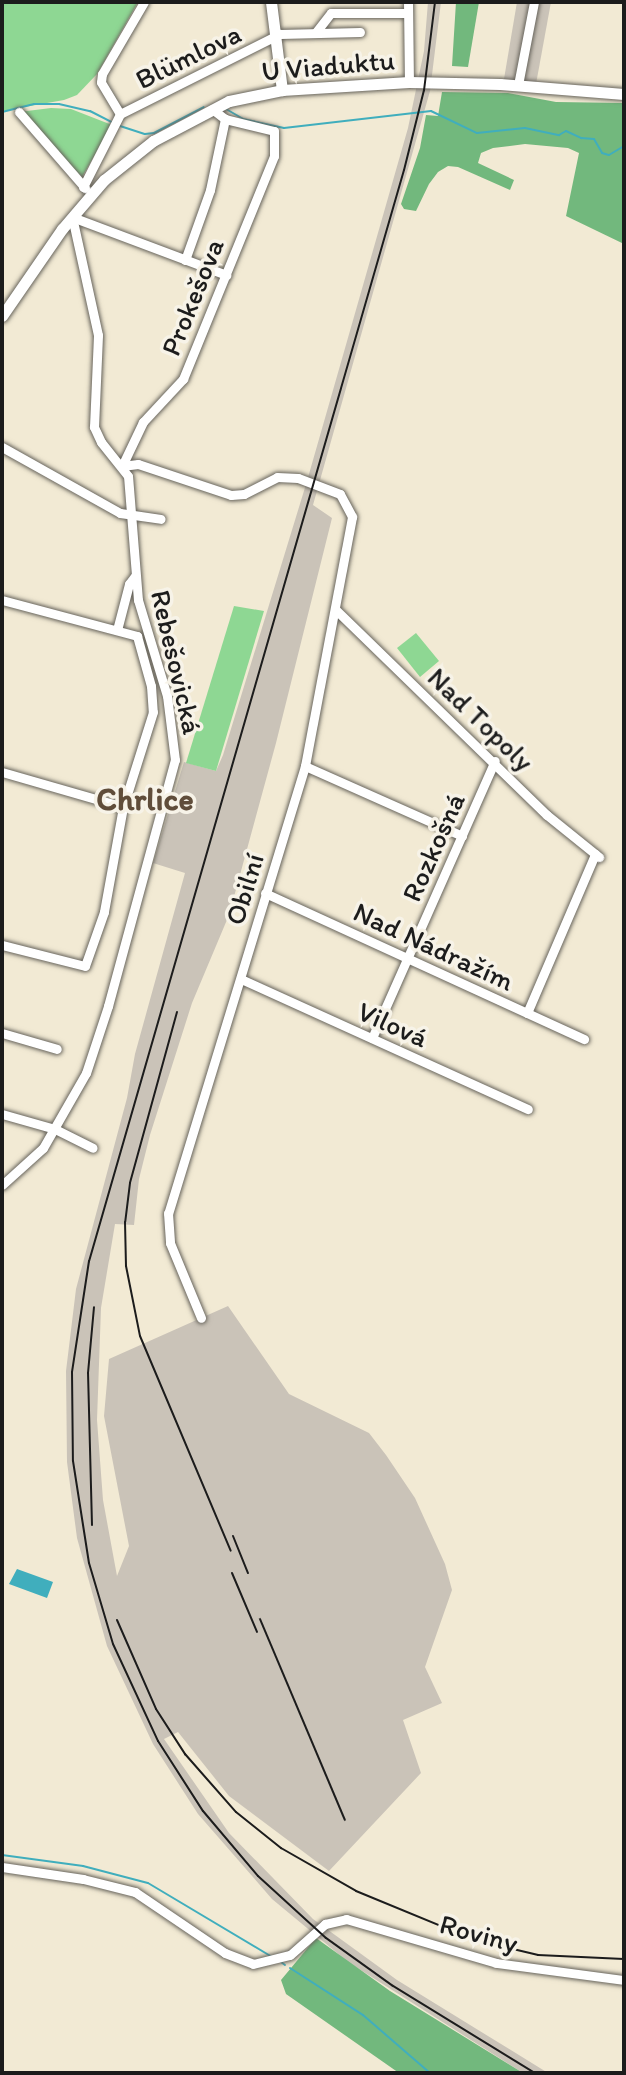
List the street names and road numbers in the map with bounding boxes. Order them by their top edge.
street label: Blümlova [130,16,246,96]
street label: U Viaduktu [260,42,396,88]
street label: Prokešova [153,234,231,360]
street label: Rebešovická [144,587,210,737]
street label: Nad Topoly [422,661,540,777]
street label: Rozkošná [394,788,472,906]
street label: Obilní [217,849,271,929]
street label: Nad Nádražím [348,894,520,998]
street label: Vilová [353,994,433,1054]
street label: Roviny [436,1906,522,1960]

